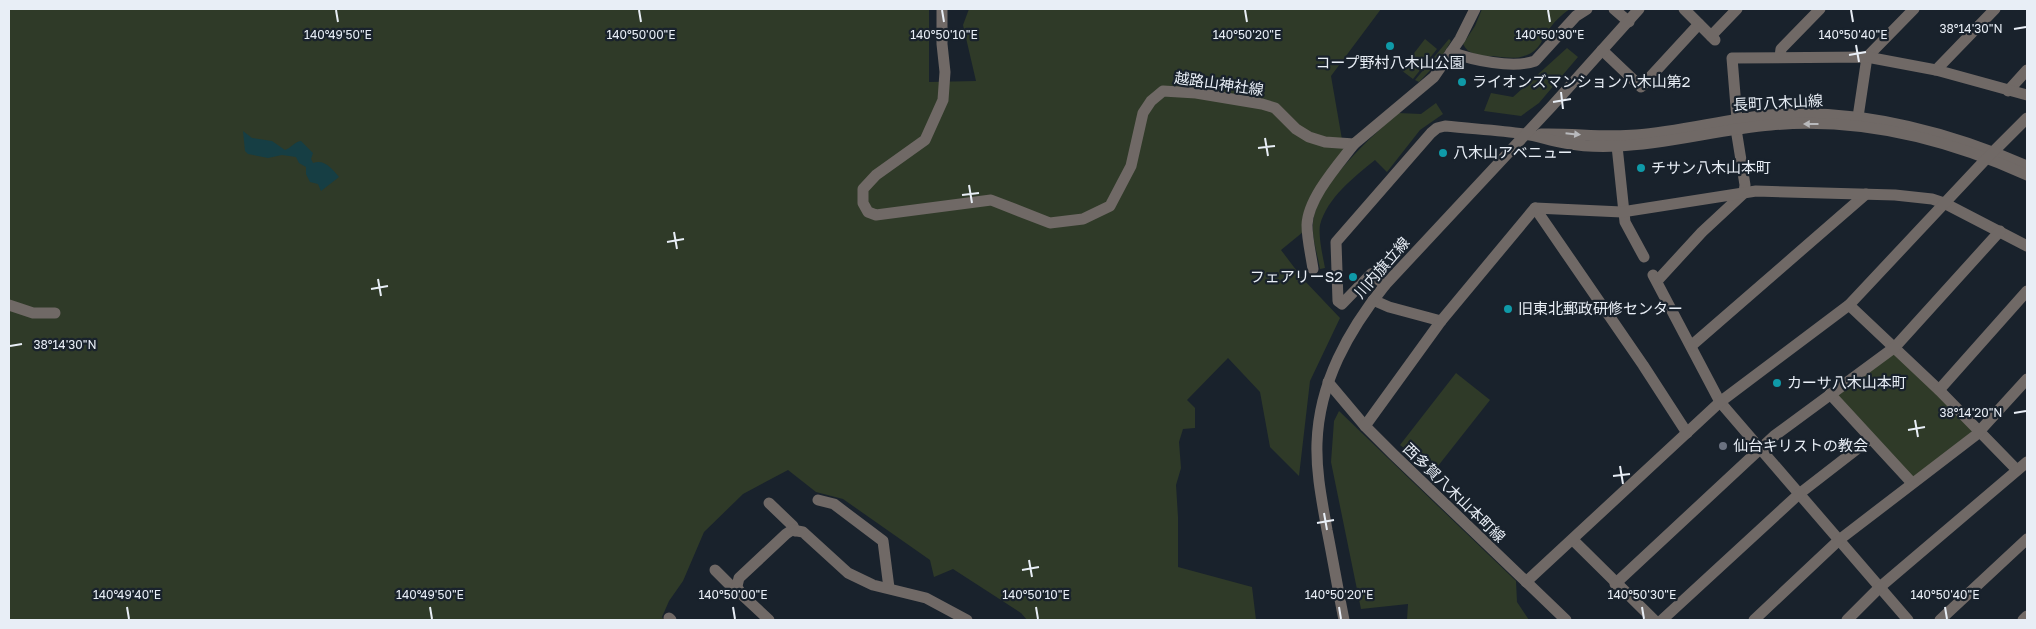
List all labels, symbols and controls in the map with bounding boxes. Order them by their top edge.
text: 38°14'30"N [1939,21,2003,36]
text: 140°49'50"E [304,27,372,42]
text: 140°50'00"E [606,27,676,42]
text: 140°50'10"E [910,27,978,42]
text: 140°50'20"E [1213,27,1281,42]
text: 140°50'30"E [1516,27,1584,42]
text: 140°50'40"E [1818,27,1888,42]
marker: コープ野村八木山公園 [1384,40,1396,52]
place label: コープ野村八木山公園 [1315,53,1465,71]
street label: 越路山神社線 [1172,68,1265,98]
place label: ライオンズマンション八木山第2 [1472,72,1690,90]
marker: ライオンズマンション八木山第2 [1456,76,1468,88]
street label: 長町八木山線 [1733,91,1823,113]
one-way arrow [1803,120,1819,128]
one-way arrow [1565,130,1581,138]
place label: 八木山アベニュー [1453,143,1573,161]
marker: 八木山アベニュー [1437,147,1449,159]
place label: チサン八木山本町 [1651,158,1771,176]
marker: チサン八木山本町 [1635,162,1647,174]
street label: 川内旗立線 [1350,233,1413,302]
place label: フェアリーS2 [1250,267,1343,285]
marker: フェアリーS2 [1347,271,1359,283]
place label: 旧東北郵政研修センター [1518,299,1683,317]
marker: 旧東北郵政研修センター [1502,303,1514,315]
text: 38°14'30"N [33,337,97,352]
place label: カーサ八木山本町 [1787,373,1907,391]
marker: カーサ八木山本町 [1771,377,1783,389]
text: 38°14'20"N [1939,405,2003,420]
place label: 仙台キリストの教会 [1733,436,1868,454]
street label: 西多賀八木山本町線 [1400,439,1510,546]
marker: 仙台キリストの教会 [1717,440,1729,452]
text: 140°49'40"E [93,587,161,602]
text: 140°49'50"E [396,587,464,602]
text: 140°50'00"E [698,587,768,602]
text: 140°50'10"E [1002,587,1070,602]
text: 140°50'20"E [1305,587,1373,602]
text: 140°50'30"E [1608,587,1676,602]
text: 140°50'40"E [1910,587,1980,602]

